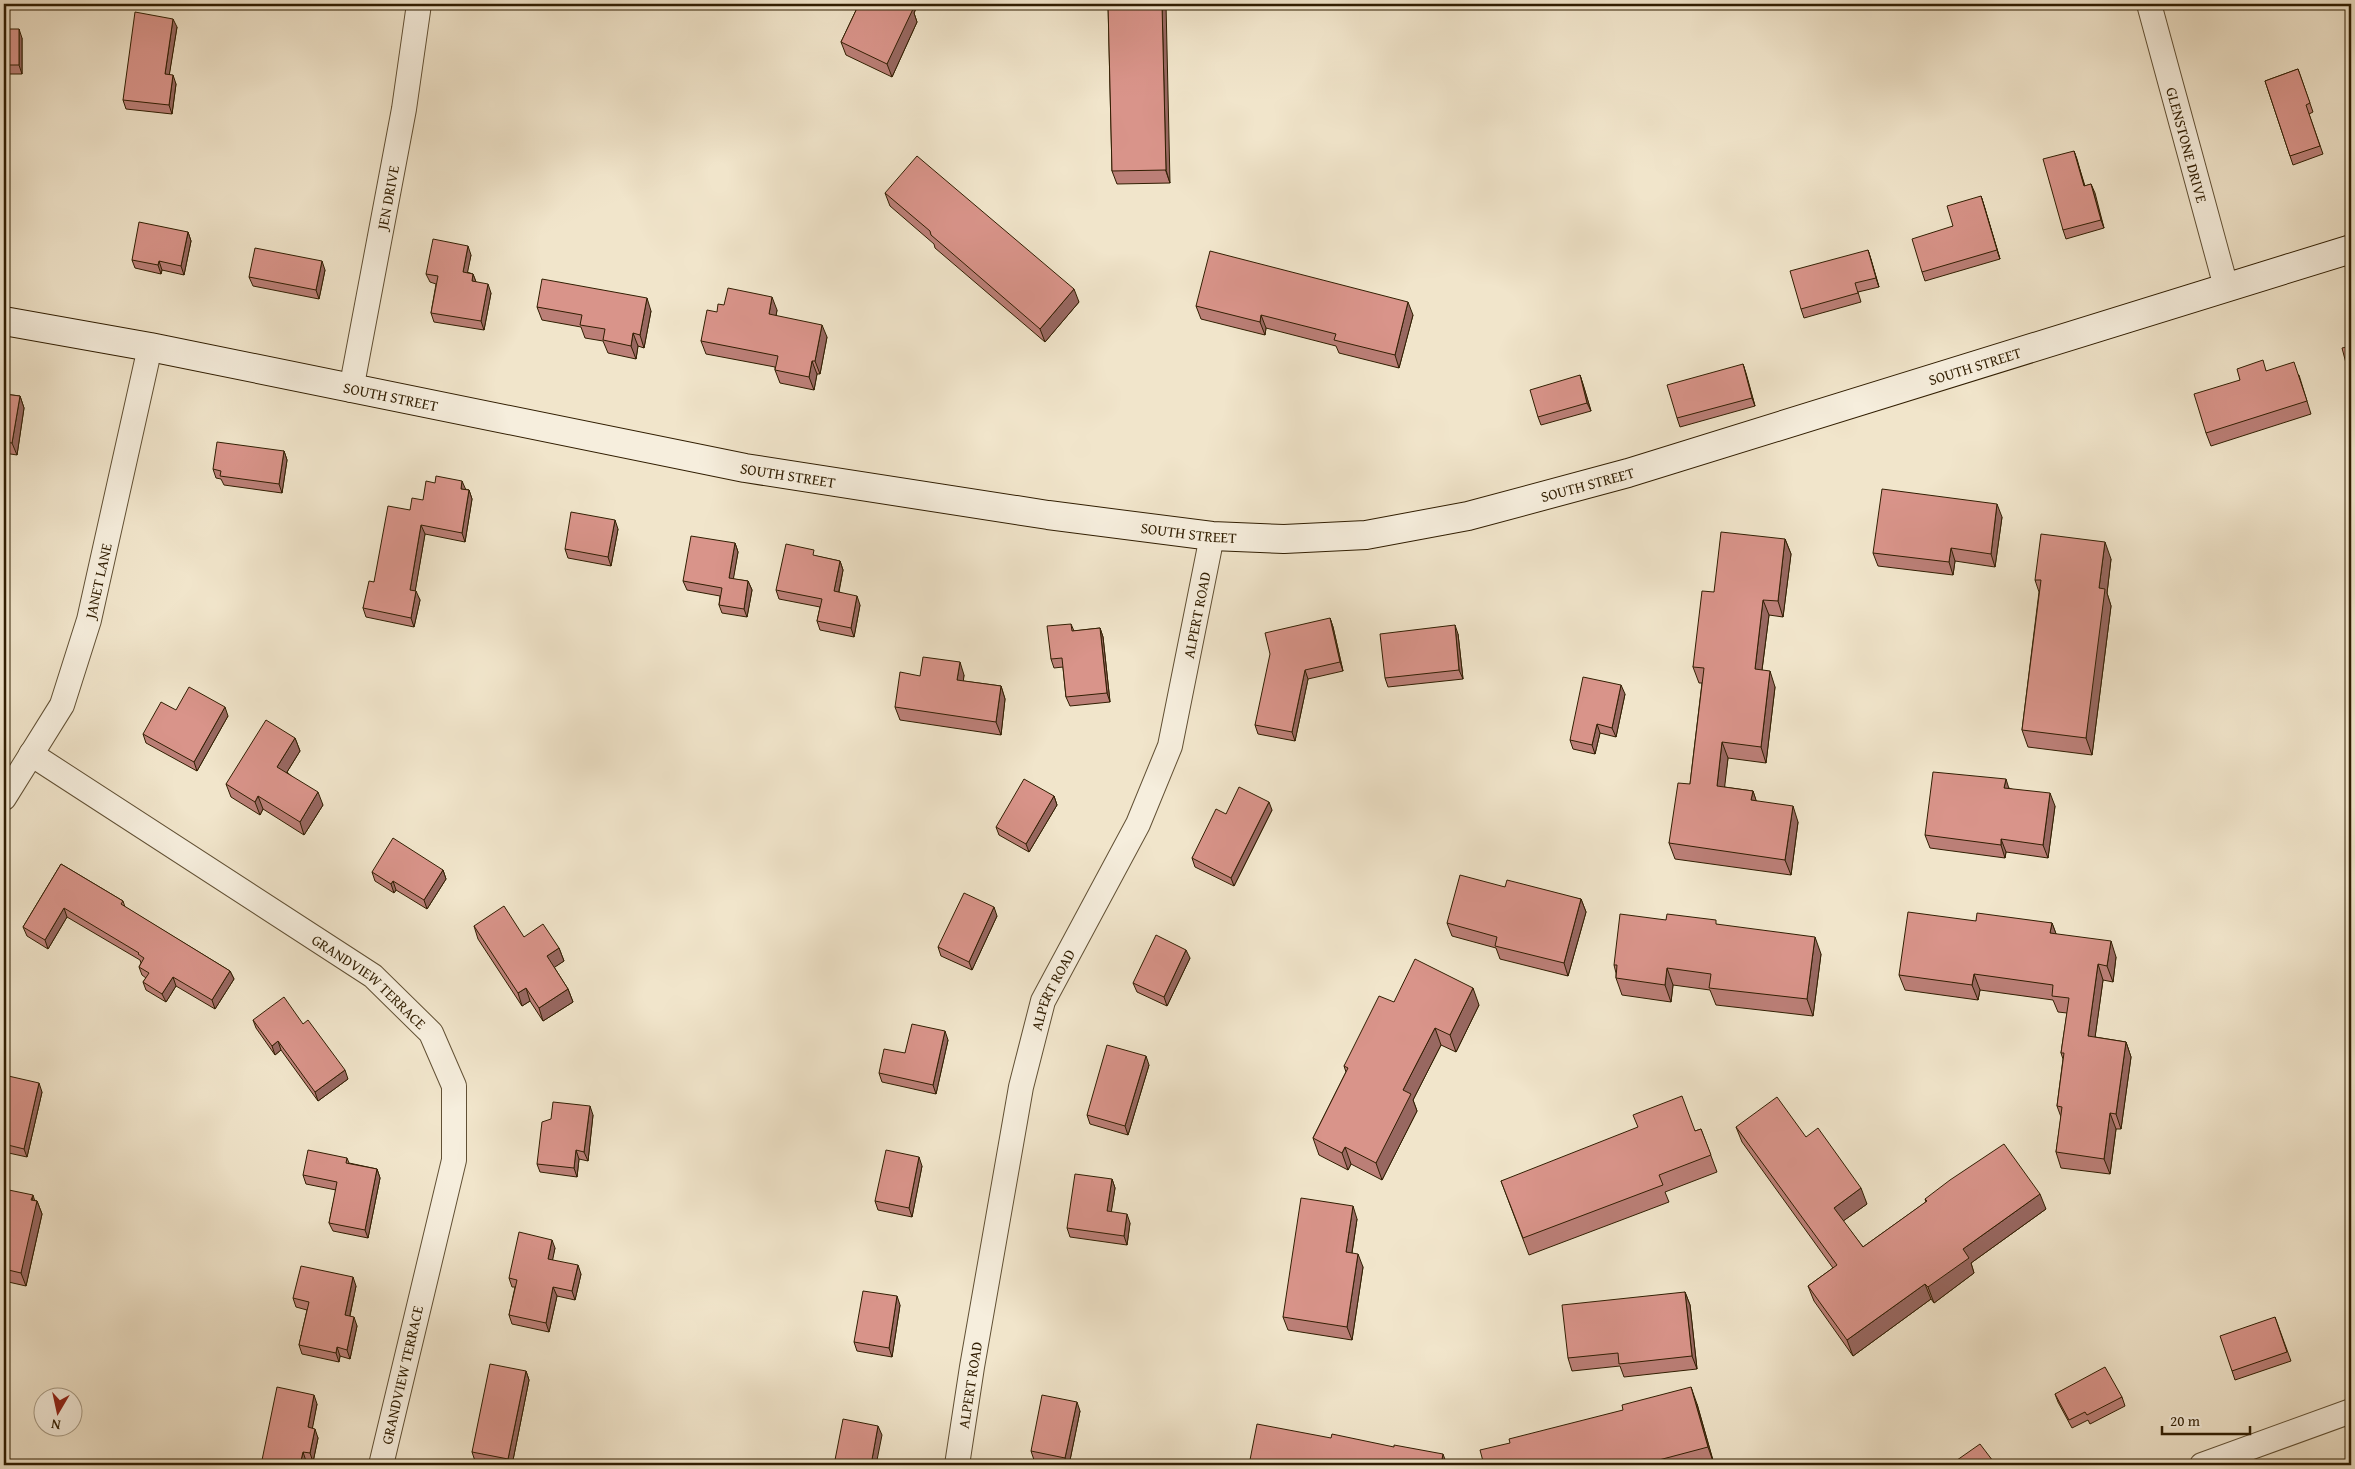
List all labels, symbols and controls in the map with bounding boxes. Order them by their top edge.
street label: GLENSTONE DRIVE [2162,85,2213,205]
street label: JEN DRIVE [371,163,404,233]
street label: SOUTH STREET [1926,341,2024,390]
street label: SOUTH STREET [342,376,440,416]
street label: SOUTH STREET [738,457,838,492]
street label: SOUTH STREET [1538,461,1637,507]
street label: SOUTH STREET [1140,517,1238,548]
street label: JANET LANE [79,541,116,622]
street label: ALPERT ROAD [1177,570,1215,660]
street label: GRANDVIEW TERRACE [308,929,431,1034]
street label: ALPERT ROAD [1025,945,1080,1033]
street label: GRANDVIEW TERRACE [376,1303,428,1446]
street label: ALPERT ROAD [952,1340,987,1430]
north arrow [32,1386,82,1436]
scale bar [2162,1404,2250,1436]
text: 20 m [2170,1410,2201,1431]
text: N [49,1414,62,1435]

